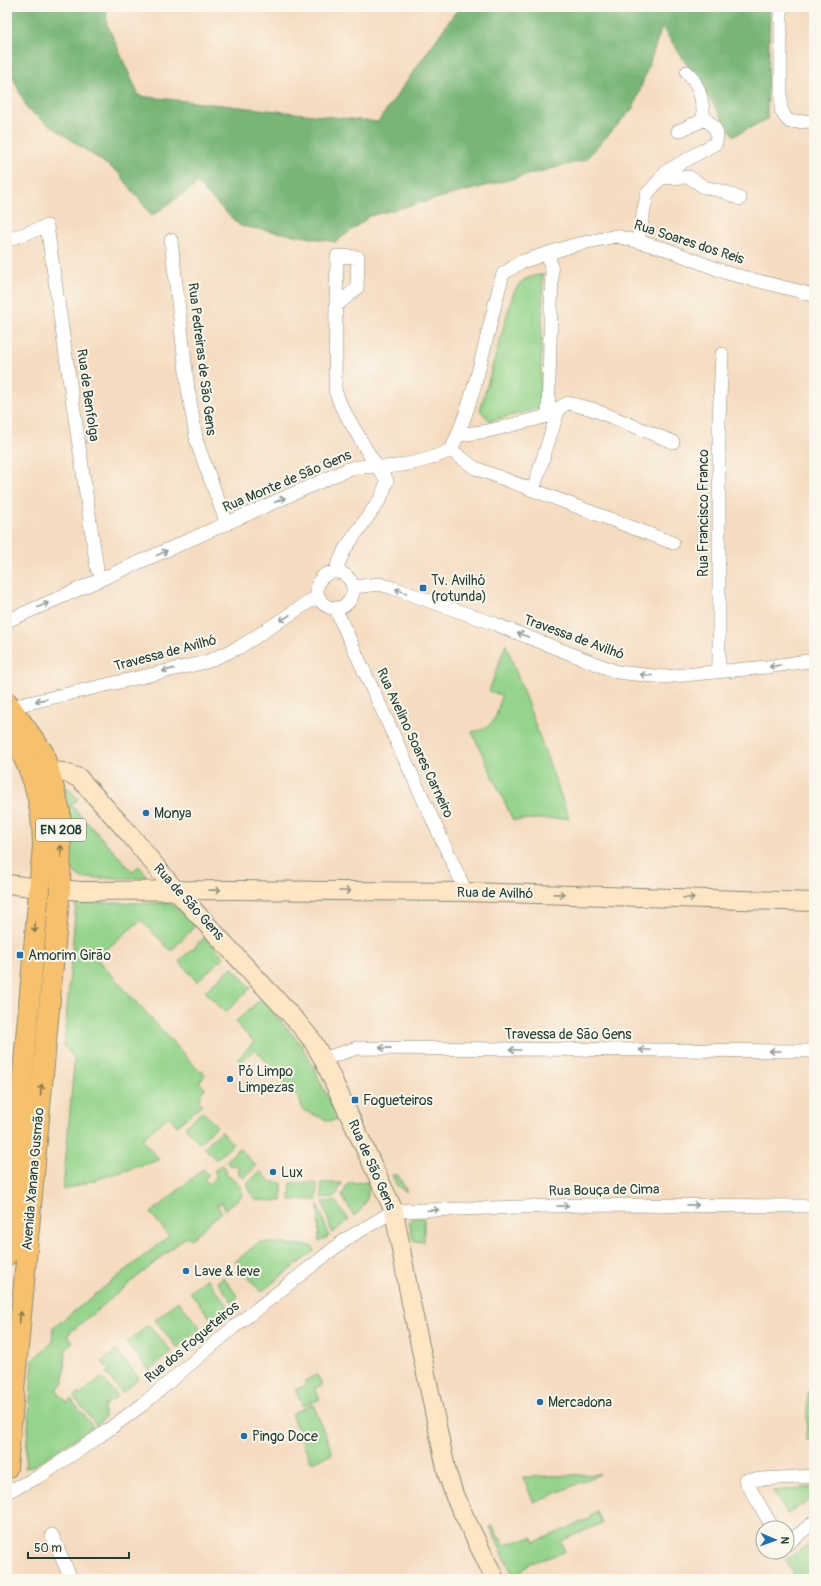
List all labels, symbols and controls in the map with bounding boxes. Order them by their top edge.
street label: Rua Soares dos Reis [632,216,747,268]
street label: Rua Pedreiras de São Gens [184,282,220,437]
street label: Rua de Benfolga [73,348,103,442]
street label: Rua Monte de São Gens [220,446,355,516]
street label: Rua Francisco Franco [695,449,712,577]
one-way arrow [274,496,286,503]
one-way arrow [155,549,167,556]
place label: Tv. Avilhó (rotunda) [431,572,487,605]
marker: Tv. Avilhó (rotunda) [418,583,428,593]
one-way arrow [395,586,407,594]
one-way arrow [36,601,48,608]
street label: Travessa de Avilhó [521,611,627,663]
one-way arrow [279,614,291,622]
street label: Travessa de Avilhó [112,631,219,675]
one-way arrow [518,631,530,639]
one-way arrow [769,662,782,670]
street label: Rua Avelino Soares Carneiro [373,665,457,821]
one-way arrow [162,667,175,675]
one-way arrow [640,671,653,679]
one-way arrow [35,697,48,704]
place label: Monya [154,805,192,822]
marker: Monya [141,808,151,818]
road number: EN 208 [36,819,86,841]
one-way arrow [57,845,65,858]
street label: Rua de São Gens [150,860,228,944]
street label: Rua de Avilhó [457,884,534,902]
one-way arrow [208,887,221,894]
one-way arrow [338,887,351,895]
one-way arrow [552,891,565,898]
one-way arrow [682,895,695,902]
one-way arrow [32,920,39,933]
place label: Amorim Girão [28,947,111,964]
marker: Amorim Girão [15,950,25,960]
street label: Travessa de São Gens [505,1026,632,1043]
one-way arrow [379,1044,392,1052]
one-way arrow [509,1046,522,1054]
one-way arrow [639,1046,652,1054]
one-way arrow [769,1047,782,1055]
place label: Pó Limpo Limpezas [238,1063,295,1096]
marker: Pó Limpo Limpezas [225,1074,235,1084]
one-way arrow [38,1084,45,1097]
place label: Fogueteiros [363,1092,434,1109]
marker: Fogueteiros [350,1095,360,1105]
street label: Avenida Xanana Gusmão [18,1106,48,1251]
street label: Rua de São Gens [344,1117,400,1214]
place label: Lux [281,1164,303,1181]
marker: Lux [268,1167,278,1177]
street label: Rua Bouça de Cima [549,1181,659,1199]
one-way arrow [686,1201,699,1209]
one-way arrow [556,1202,569,1210]
one-way arrow [426,1206,439,1213]
place label: Lave & leve [194,1263,260,1280]
marker: Lave & leve [181,1266,191,1276]
street label: Rua dos Fogueteiros [141,1297,243,1386]
one-way arrow [16,1311,23,1324]
place label: Mercadona [548,1394,612,1411]
marker: Mercadona [535,1397,545,1407]
place label: Pingo Doce [252,1428,318,1445]
marker: Pingo Doce [239,1431,249,1441]
north arrow [755,1520,795,1560]
scale bar [28,1534,129,1560]
text: N [778,1536,791,1545]
text: 50 m [34,1541,62,1556]

